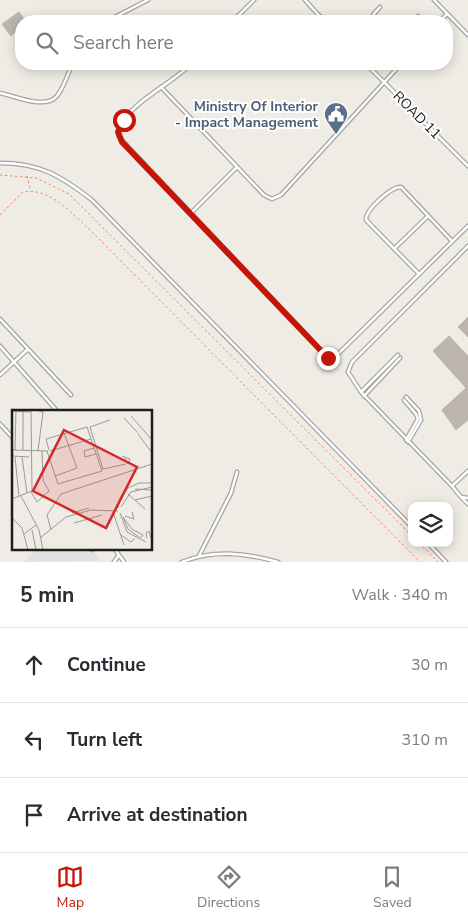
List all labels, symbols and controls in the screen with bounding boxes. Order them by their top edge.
search box [15,15,453,70]
icon: search [33,29,61,57]
text: Search here [73,30,174,56]
street label: ROAD 11 [389,87,445,143]
place label: Ministry Of Interior - Impact Management [175,97,319,132]
public building icon: Ministry Of Interior - Impact Management [323,101,349,135]
route start [113,109,136,132]
route end [317,347,340,370]
inset map [12,410,152,550]
map controls [408,502,453,547]
button: layers [408,502,453,547]
text: 5 min [20,581,74,609]
text: Walk · 340 m [352,584,448,606]
icon: ahead [20,651,48,679]
text: Continue [67,652,146,678]
text: 30 m [411,654,448,676]
icon: left [20,726,48,754]
text: Turn left [67,727,142,753]
text: 310 m [401,729,448,751]
icon: arrive [20,801,48,829]
text: Arrive at destination [67,802,248,828]
tab: Map [56,863,84,912]
tab: Directions [197,863,260,912]
tab: Saved [373,863,412,912]

